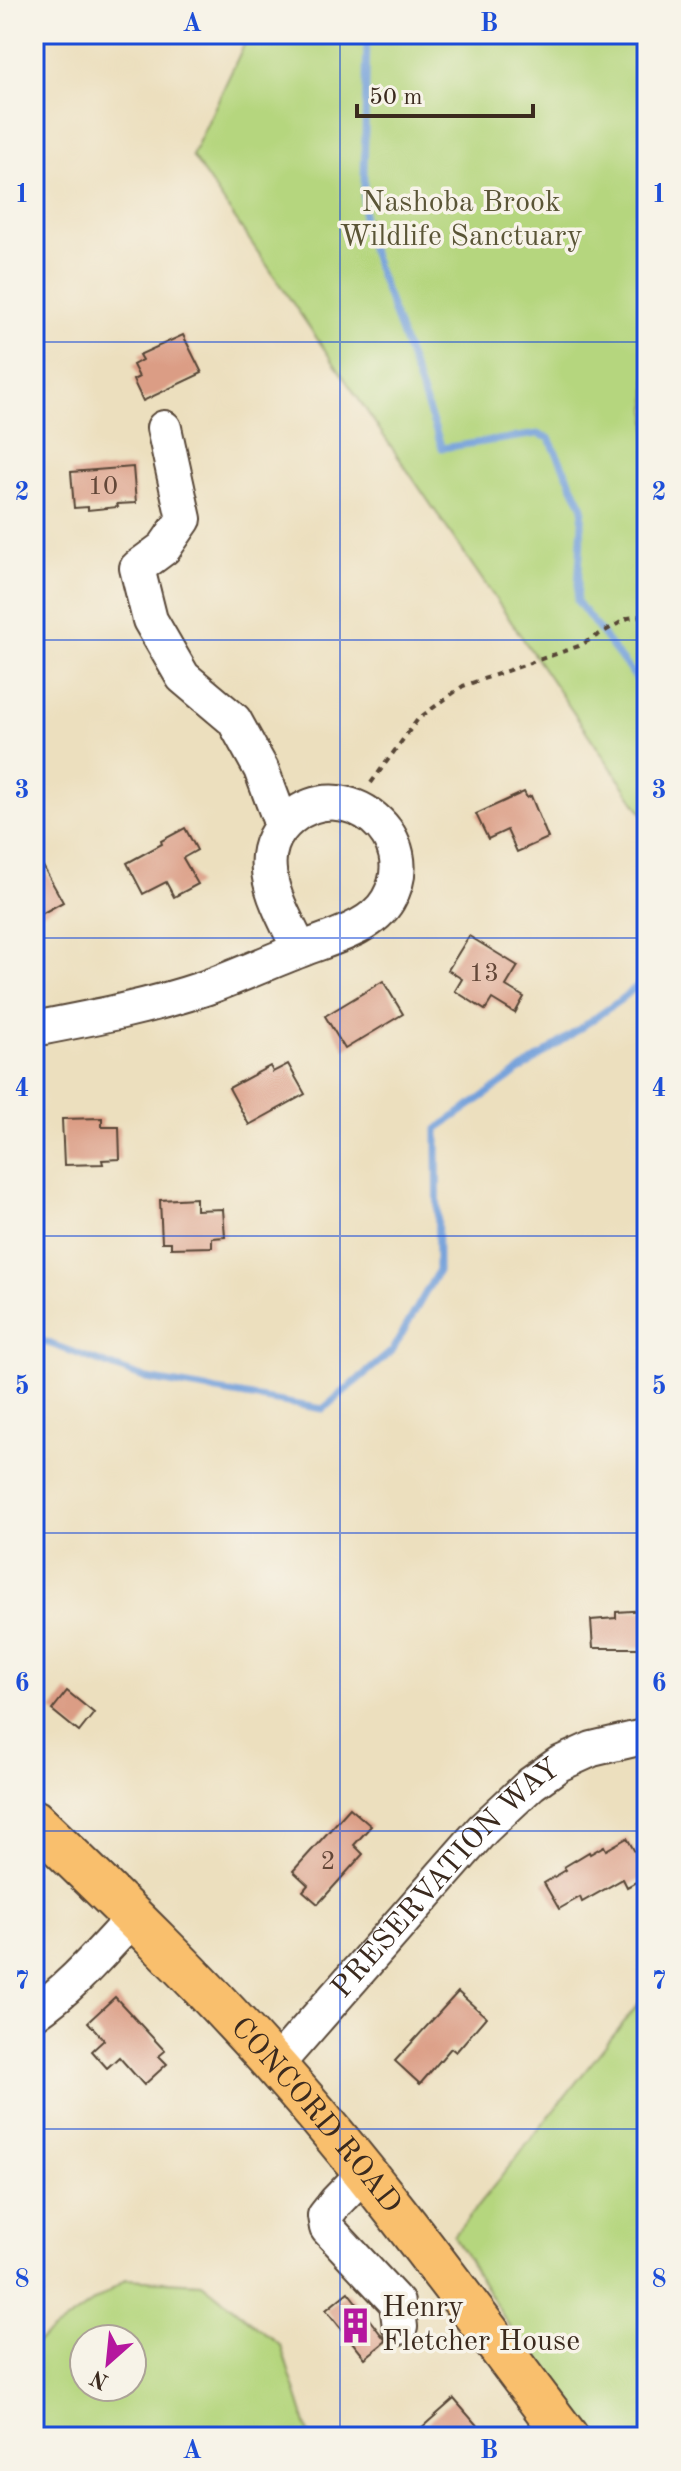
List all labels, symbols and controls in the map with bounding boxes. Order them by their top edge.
text: A [182,11,202,37]
text: B [480,11,498,37]
scale bar [357,68,533,118]
text: 50 m [369,86,423,110]
text: 1 [14,182,30,208]
text: 1 [651,182,667,208]
park label: Nashoba Brook Wildlife Sanctuary [339,188,583,252]
house number: 10 [88,474,118,500]
text: 2 [14,480,30,506]
text: 2 [651,480,667,506]
text: 3 [14,778,30,804]
text: 3 [651,778,667,804]
house number: 13 [469,961,499,987]
text: 4 [14,1076,30,1102]
text: 4 [651,1076,667,1102]
text: 5 [14,1374,30,1400]
text: 5 [651,1374,667,1400]
text: 6 [14,1671,30,1697]
text: 6 [651,1671,667,1697]
street label: PRESERVATION WAY [327,1753,565,2004]
house number: 2 [320,1849,336,1875]
text: 7 [14,1969,30,1995]
text: 7 [651,1969,667,1995]
street label: CONCORD ROAD [225,2012,406,2219]
text: 8 [14,2267,30,2293]
text: 8 [651,2267,667,2293]
place label: Henry Fletcher House [382,2293,580,2357]
building icon: Henry Fletcher House [337,2306,375,2344]
north arrow [68,2323,148,2403]
text: N [87,2365,112,2393]
text: A [182,2438,202,2464]
text: B [480,2438,498,2464]

